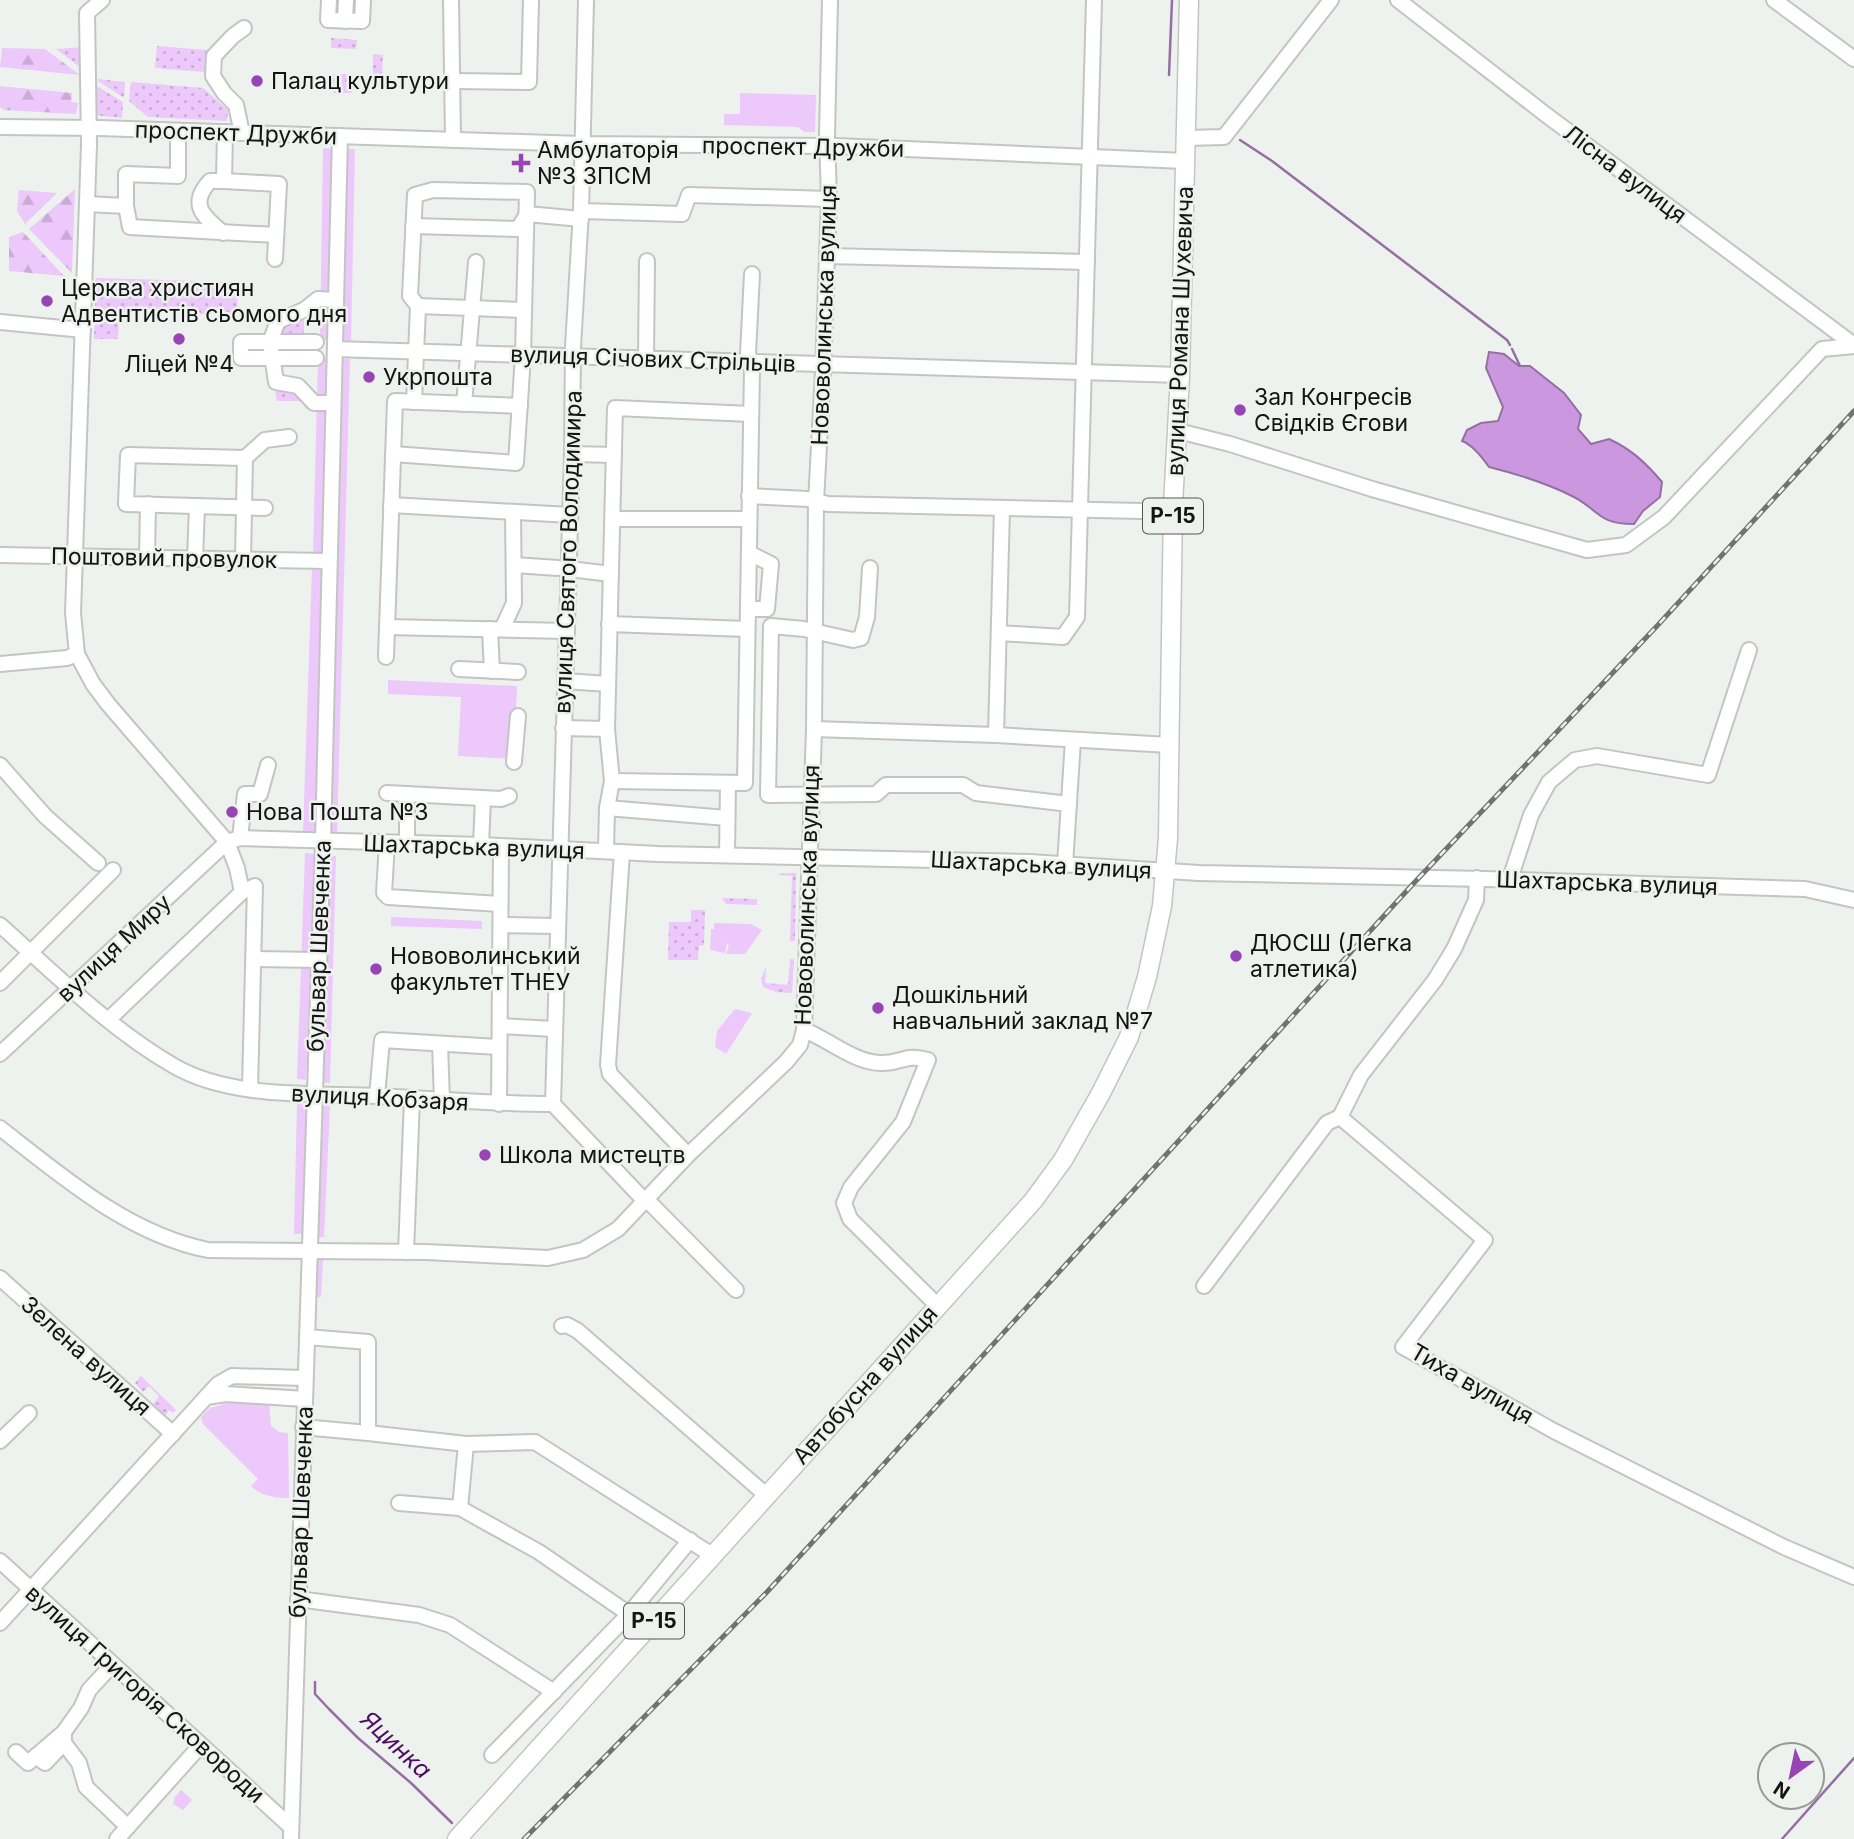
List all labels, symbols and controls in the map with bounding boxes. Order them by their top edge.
place label: Палац культури [271,67,449,95]
marker: Палац культури [249,73,265,89]
street label: проспект Дружби [134,115,338,151]
street label: Лісна вулиця [1558,119,1692,229]
street label: проспект Дружби [702,131,904,163]
place label: Амбулаторія №3 ЗПСМ [537,136,679,190]
marker: Амбулаторія №3 ЗПСМ [511,153,531,173]
street label: Нововолинська вулиця [805,184,843,446]
street label: вулиця Романа Шухевича [1161,186,1199,476]
place label: Церква християн Адвентистів сьомого дня [61,274,347,328]
marker: Церква християн Адвентистів сьомого дня [39,293,55,309]
marker: Ліцей №4 [171,331,187,347]
street label: вулиця Січових Стрільців [510,340,796,378]
place label: Ліцей №4 [124,350,234,378]
place label: Укрпошта [383,363,493,391]
marker: Укрпошта [361,369,377,385]
place label: Зал Конгресів Свідків Єгови [1254,383,1412,437]
street label: вулиця Святого Володимира [548,390,588,714]
marker: Зал Конгресів Свідків Єгови [1232,402,1248,418]
road number: Р-15 [1143,498,1203,534]
street label: Поштовий провулок [51,542,278,574]
street label: Нововолинська вулиця [788,764,826,1026]
place label: Нова Пошта №3 [246,798,428,826]
marker: Нова Пошта №3 [224,804,240,820]
street label: Шахтарська вулиця [363,829,585,865]
street label: бульвар Шевченка [301,839,337,1053]
street label: Шахтарська вулиця [930,845,1152,885]
street label: Шахтарська вулиця [1496,865,1718,901]
street label: вулиця Миру [51,888,177,1008]
place label: ДЮСШ (Легка атлетика) [1250,929,1412,983]
place label: Нововолинський факультет ТНЕУ [390,942,581,996]
marker: ДЮСШ (Легка атлетика) [1228,948,1244,964]
marker: Нововолинський факультет ТНЕУ [368,961,384,977]
place label: Дошкільний навчальний заклад №7 [892,981,1153,1035]
marker: Дошкільний навчальний заклад №7 [870,1000,886,1016]
street label: вулиця Кобзаря [291,1079,469,1117]
place label: Школа мистецтв [499,1141,685,1169]
marker: Школа мистецтв [477,1147,493,1163]
street label: Зелена вулиця [15,1290,157,1422]
street label: Автобусна вулиця [787,1300,943,1470]
street label: Тиха вулиця [1406,1338,1538,1430]
street label: бульвар Шевченка [283,1405,319,1619]
street label: вулиця Григорія Сковороди [20,1579,270,1809]
road number: Р-15 [624,1604,684,1638]
water label: Яцинка [354,1704,438,1785]
north arrow [1756,1741,1826,1811]
text: N [1770,1776,1794,1803]

